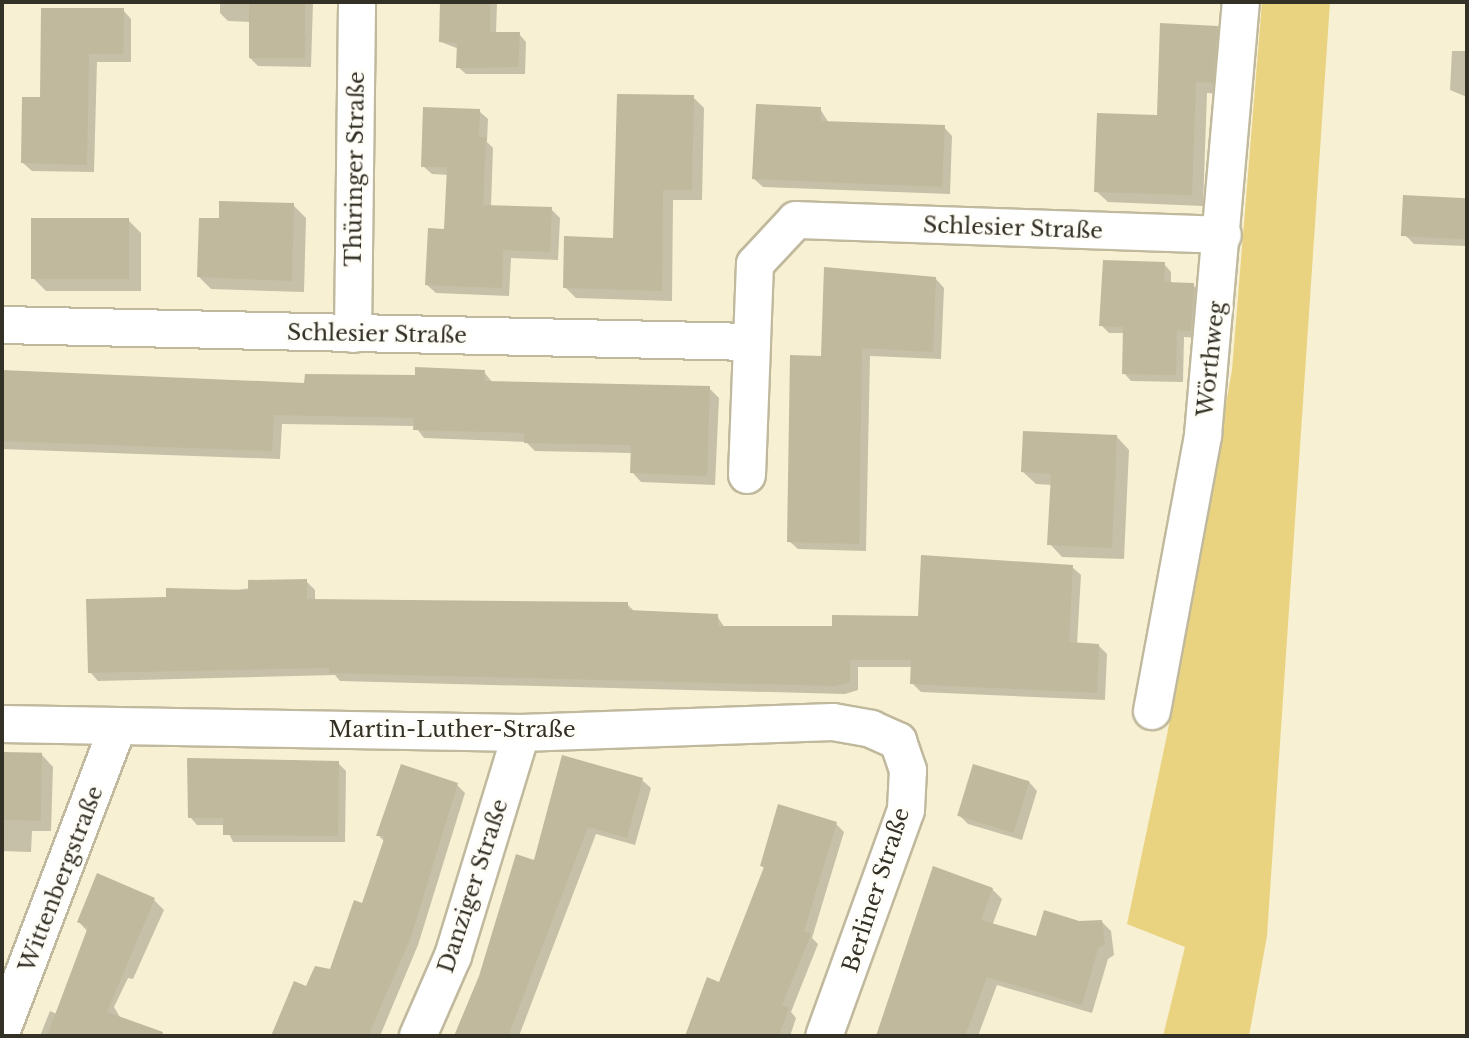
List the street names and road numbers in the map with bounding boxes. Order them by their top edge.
street label: Thüringer Straße [340,71,370,267]
street label: Schlesier Straße [922,212,1104,244]
street label: Wörthweg [1192,300,1230,418]
street label: Schlesier Straße [287,319,467,349]
street label: Martin-Luther-Straße [328,717,576,743]
street label: Wittenbergstraße [13,782,109,976]
street label: Danziger Straße [432,796,514,976]
street label: Berliner Straße [837,804,915,976]

